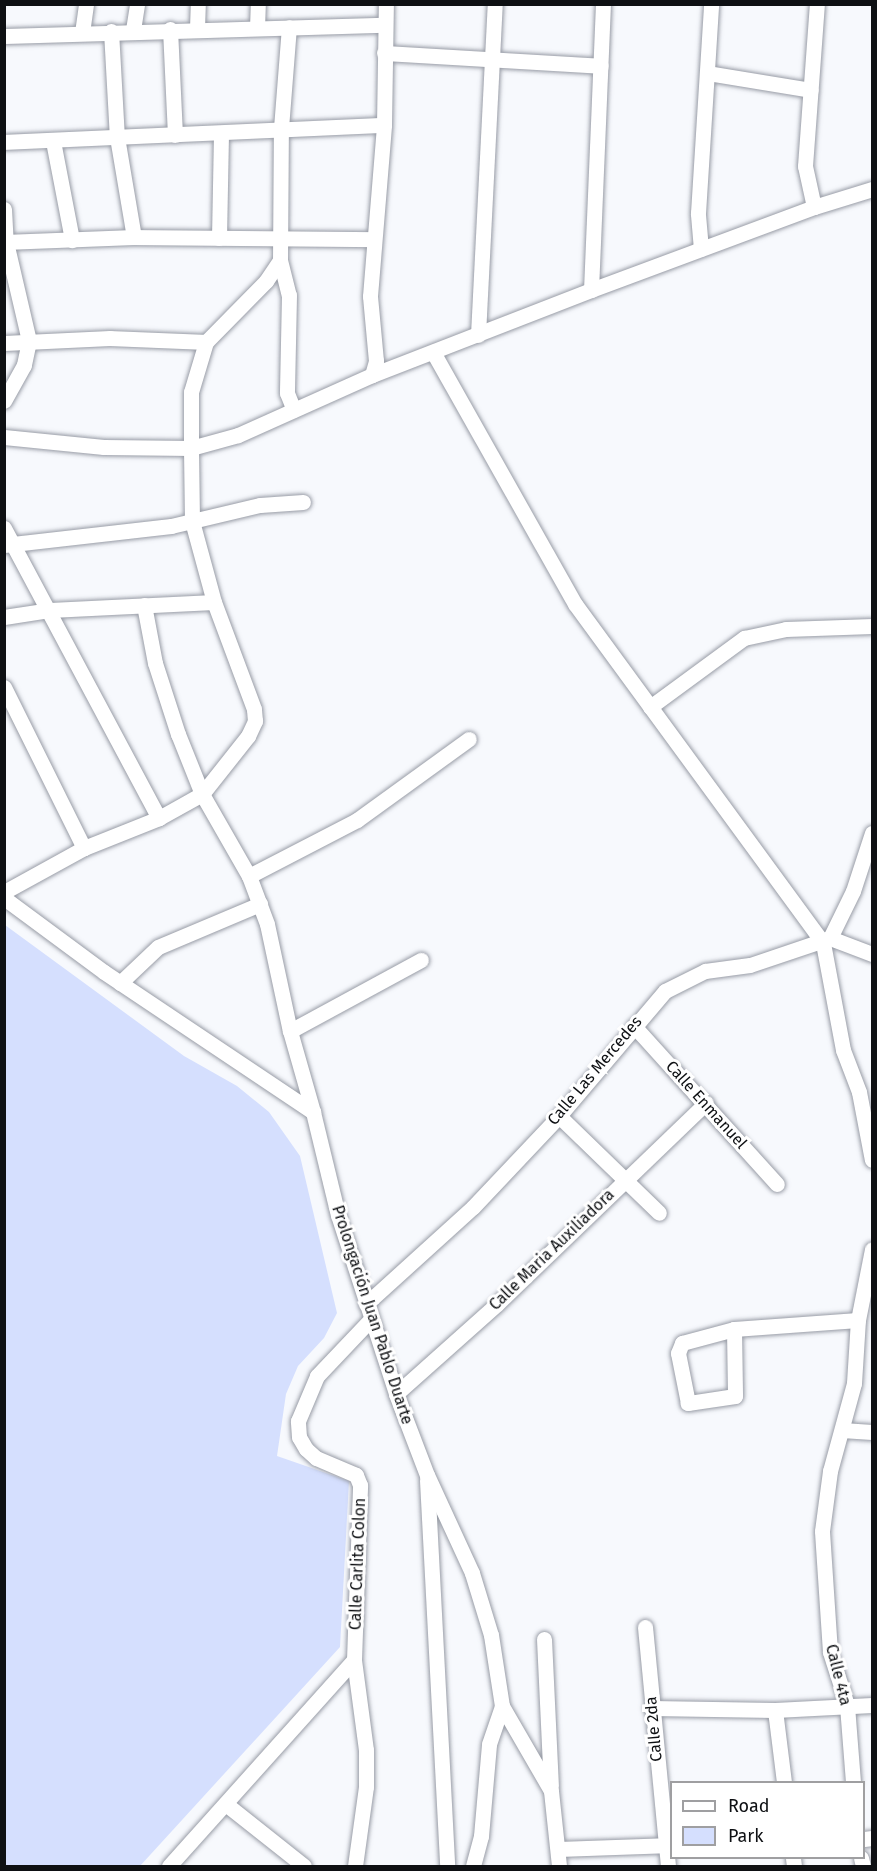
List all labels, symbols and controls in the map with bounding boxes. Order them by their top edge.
street label: Calle Las Mercedes [544,1013,646,1129]
street label: Calle Enmanuel [661,1057,751,1153]
street label: Calle Maria Auxiliadora [486,1185,618,1315]
street label: Prolongación Juan Pablo Duarte [327,1203,417,1427]
street label: Calle Carlita Colon [346,1498,370,1630]
street label: Calle 4ta [821,1642,855,1708]
street label: Calle 2da [642,1696,666,1762]
legend [670,1781,865,1859]
text: Road [728,1795,770,1817]
text: Park [728,1825,763,1847]

